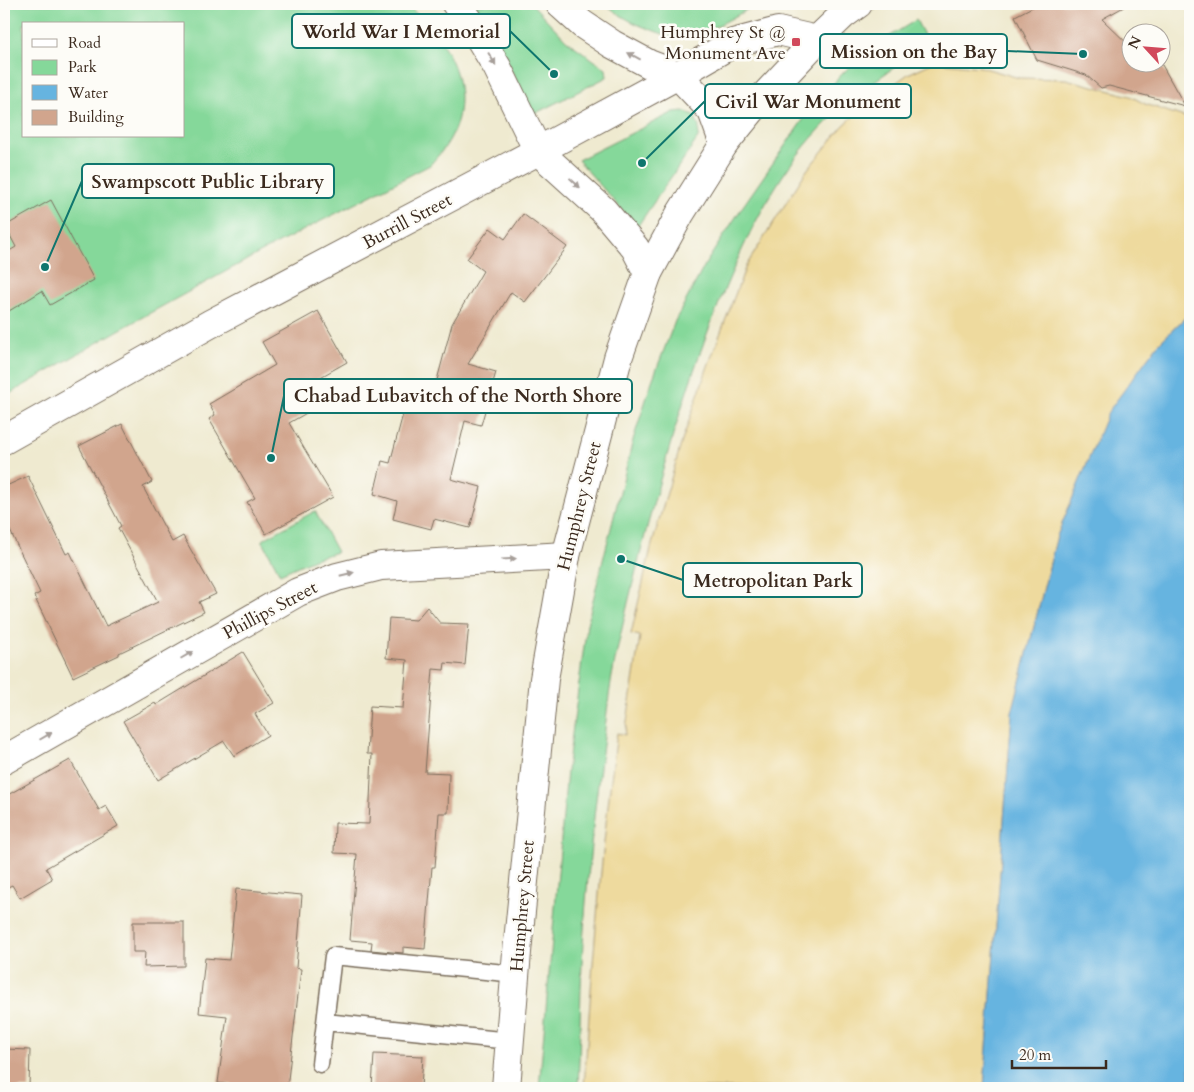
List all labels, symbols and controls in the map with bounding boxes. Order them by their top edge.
callout: World War I Memorial [292,14,510,48]
text: World War I Memorial [301,19,500,45]
place label: Humphrey St @ Monument Ave [660,20,786,66]
legend [22,22,185,138]
north arrow [1122,22,1172,72]
text: Road [68,33,101,53]
text: N [1124,33,1146,52]
callout: Mission on the Bay [820,34,1007,68]
marker: Humphrey St @ Monument Ave [790,36,802,48]
text: Mission on the Bay [831,39,998,65]
one-way arrow [627,52,641,60]
one-way arrow [488,53,497,66]
text: Park [68,57,97,77]
text: Water [67,83,109,103]
callout: Civil War Monument [705,84,911,118]
text: Civil War Monument [715,89,901,115]
text: Building [68,107,124,127]
callout: Swampscott Public Library [82,164,334,198]
text: Swampscott Public Library [92,169,325,195]
one-way arrow [568,177,580,189]
street label: Burrill Street [358,187,456,255]
callout: Chabad Lubavitch of the North Shore [284,379,632,413]
text: Chabad Lubavitch of the North Shore [294,383,622,409]
street label: Humphrey Street [551,439,608,573]
one-way arrow [501,554,517,562]
callout: Metropolitan Park [683,563,862,597]
text: Metropolitan Park [693,568,853,594]
one-way arrow [340,570,355,578]
street label: Phillips Street [219,575,322,646]
one-way arrow [181,651,194,660]
one-way arrow [40,731,53,740]
street label: Humphrey Street [504,839,541,973]
scale bar [1012,1037,1105,1069]
text: 20 m [1019,1045,1051,1065]

